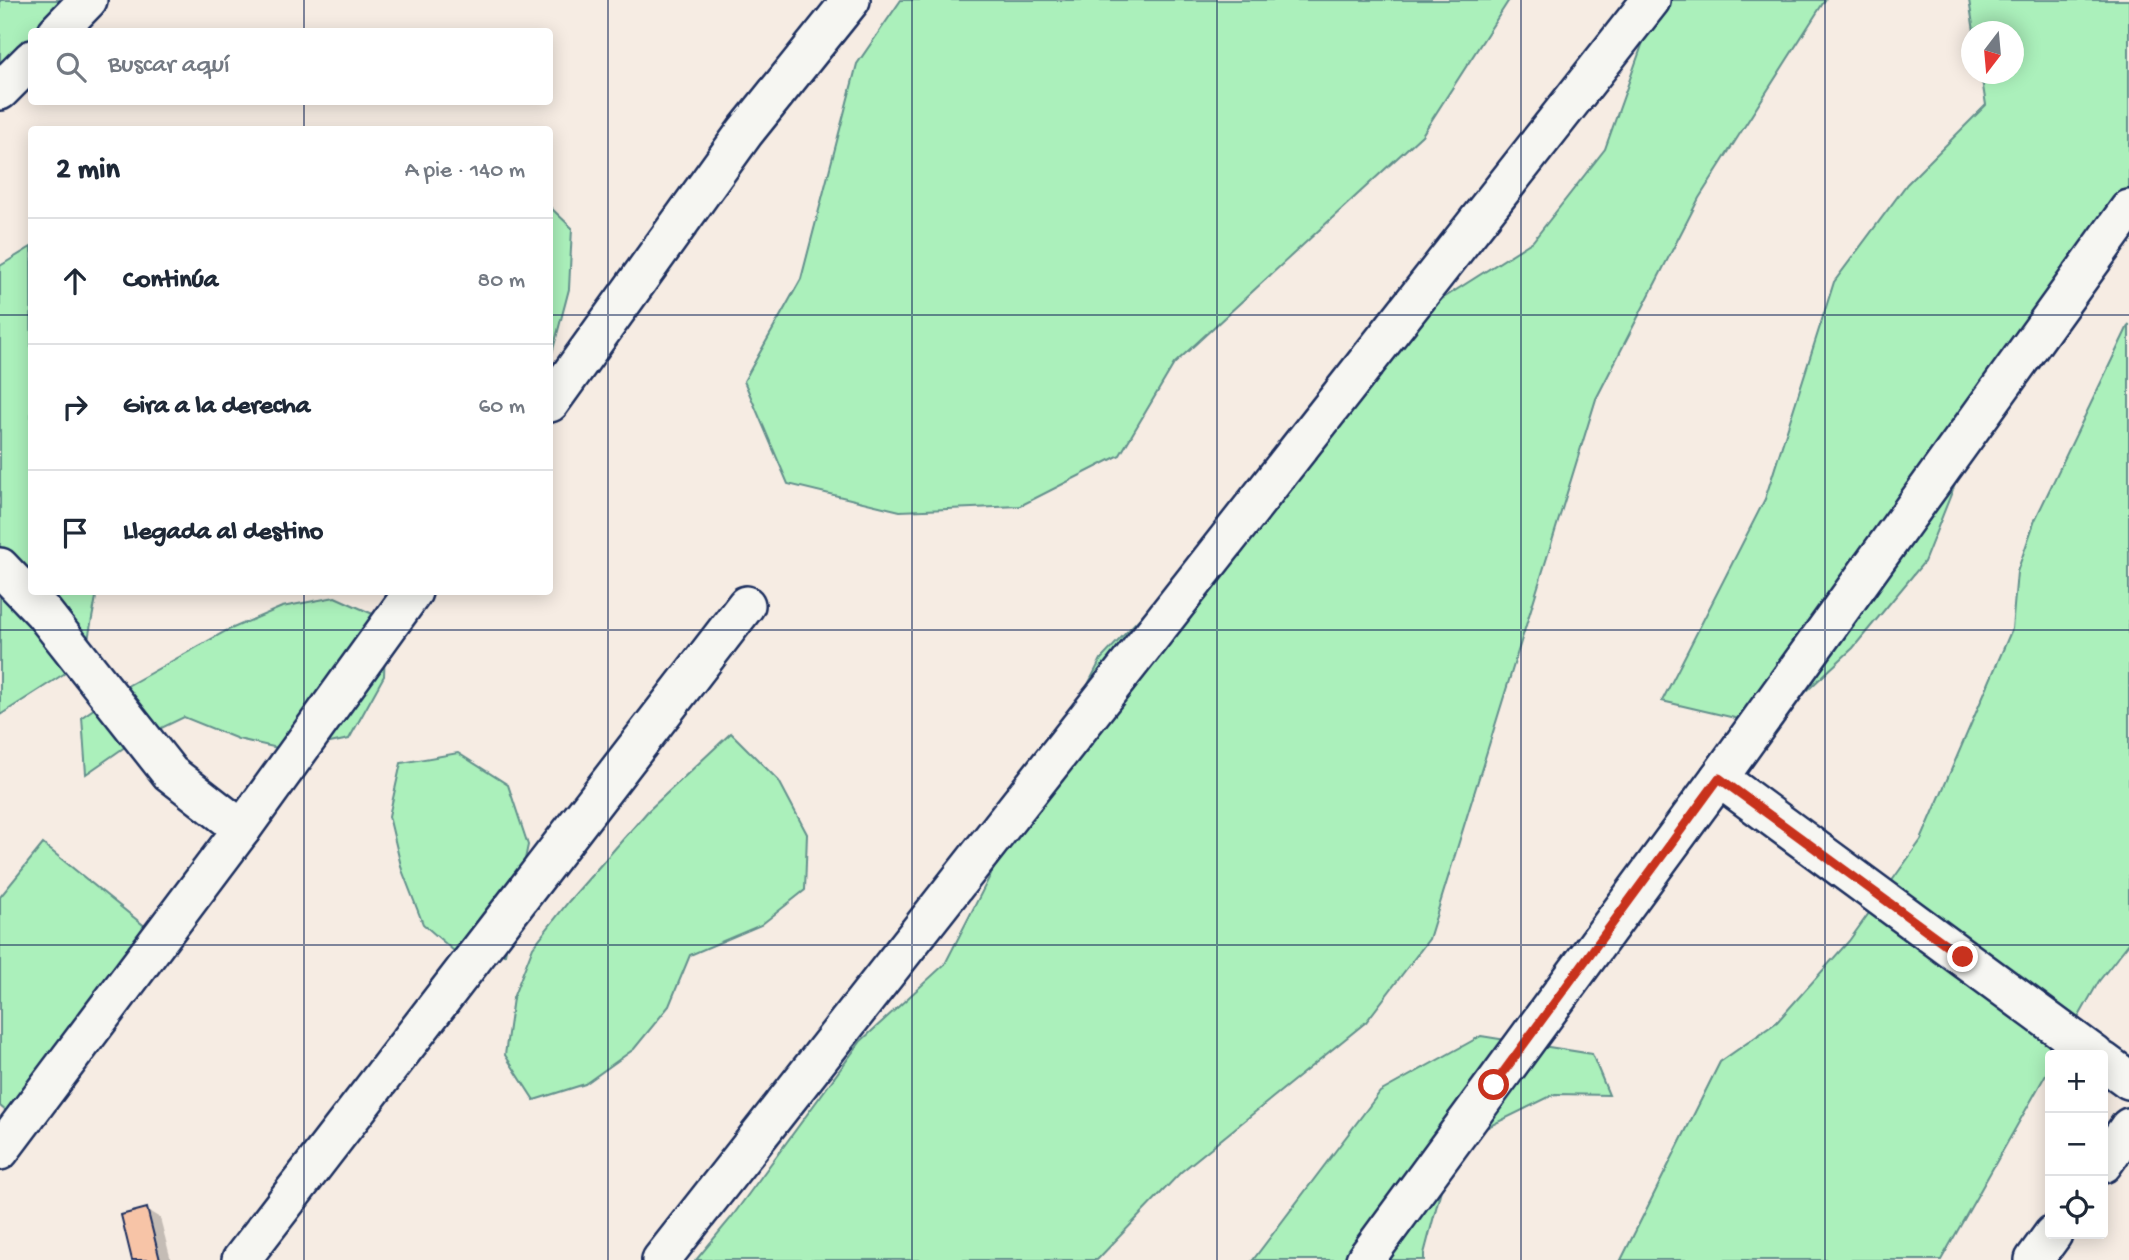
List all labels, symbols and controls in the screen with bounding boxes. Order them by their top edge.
north arrow [1961,21,2024,84]
search box [28,28,553,105]
icon: search [52,48,90,86]
text: Buscar aquí [108,51,230,82]
text: 2 min [56,154,120,189]
text: A pie · 140 m [405,158,525,185]
icon: ahead [56,262,94,300]
text: Continúa [123,266,218,297]
text: 80 m [478,268,525,295]
icon: right [56,388,94,426]
text: Gira a la derecha [123,392,310,423]
text: 60 m [479,394,525,421]
icon: arrive [56,514,94,552]
text: Llegada al destino [123,518,323,549]
route end [1947,941,1978,972]
map controls [2045,1050,2108,1239]
button: + [2045,1050,2108,1113]
route start [1478,1069,1509,1100]
button: − [2045,1113,2108,1176]
button: locate [2045,1176,2108,1239]

